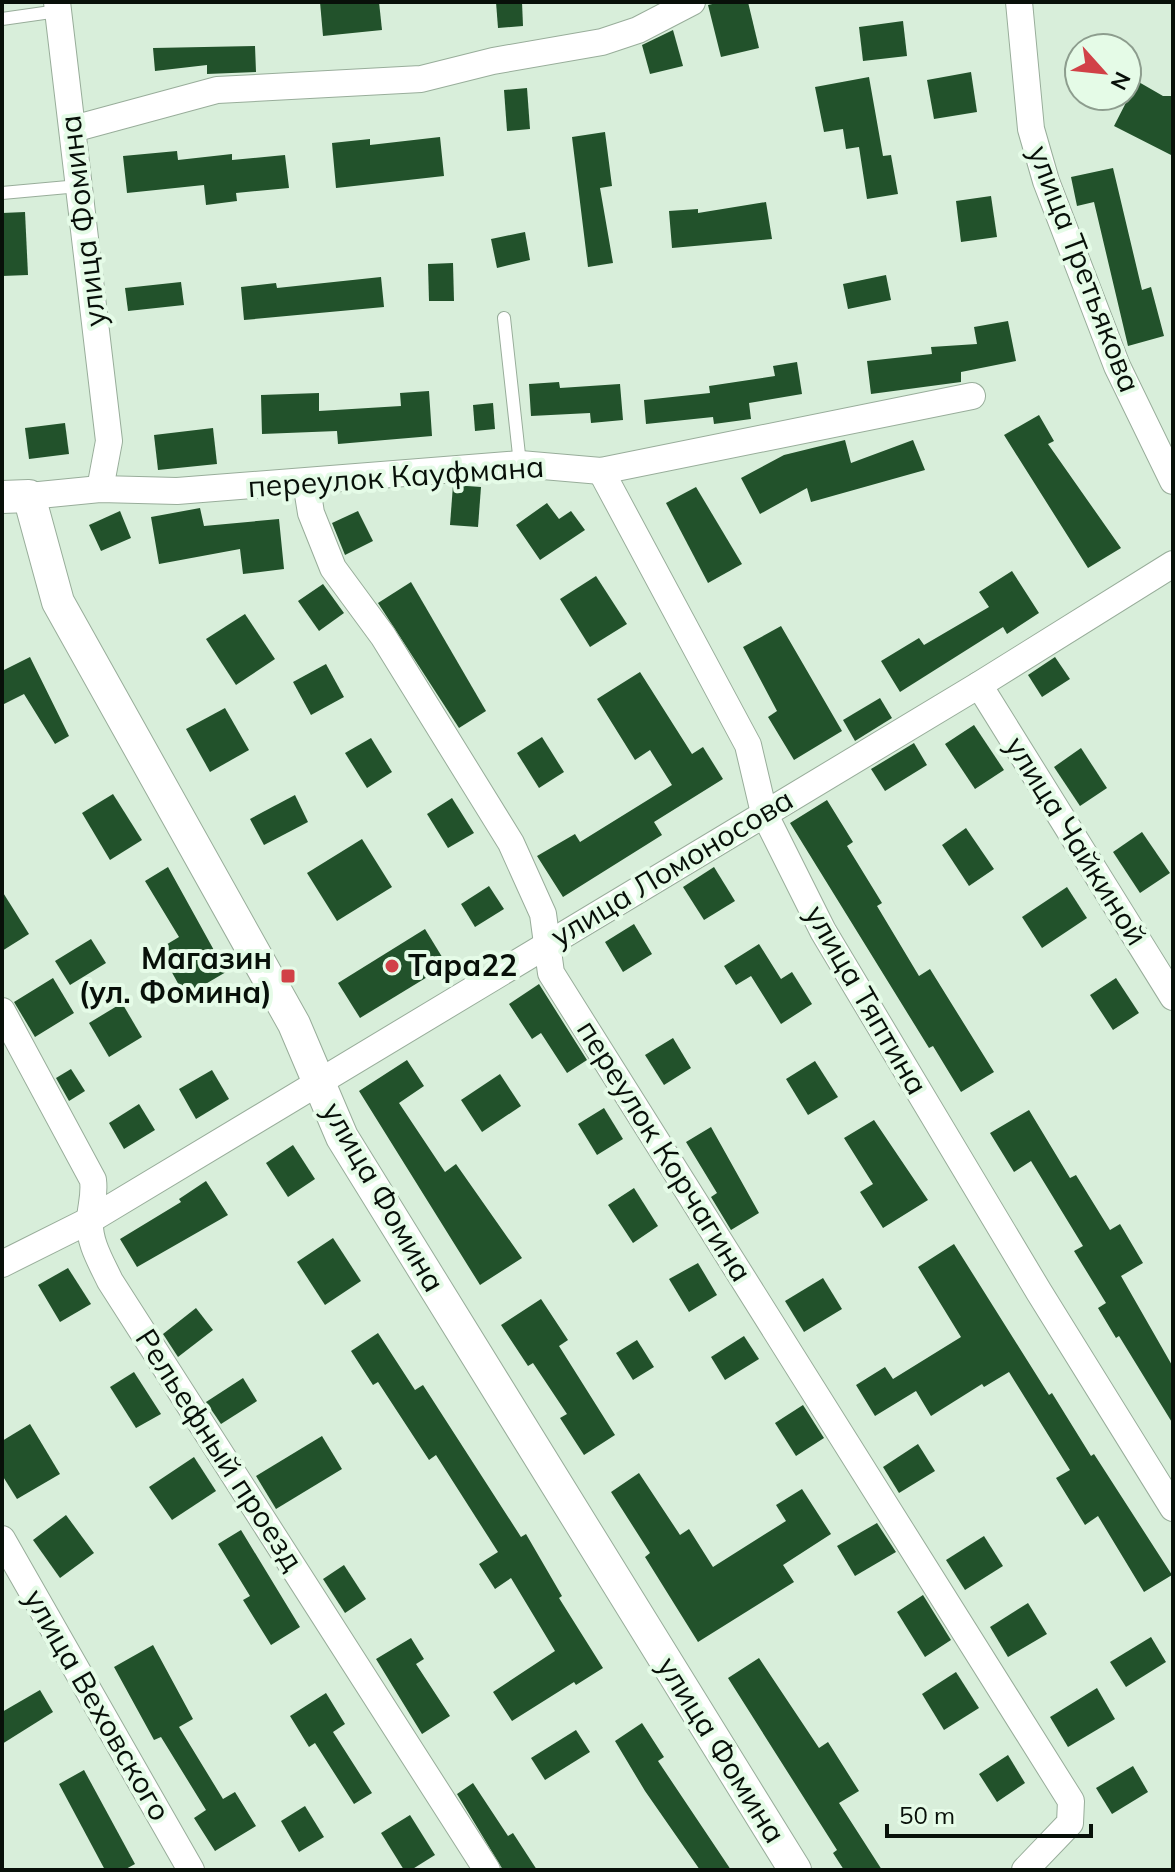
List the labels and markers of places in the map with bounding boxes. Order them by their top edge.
place label: Магазин (ул. Фомина) [79,939,272,1011]
place label: Тара22 [408,946,517,984]
marker: Тара22 [383,957,401,975]
marker: Магазин (ул. Фомина) [279,967,297,985]

